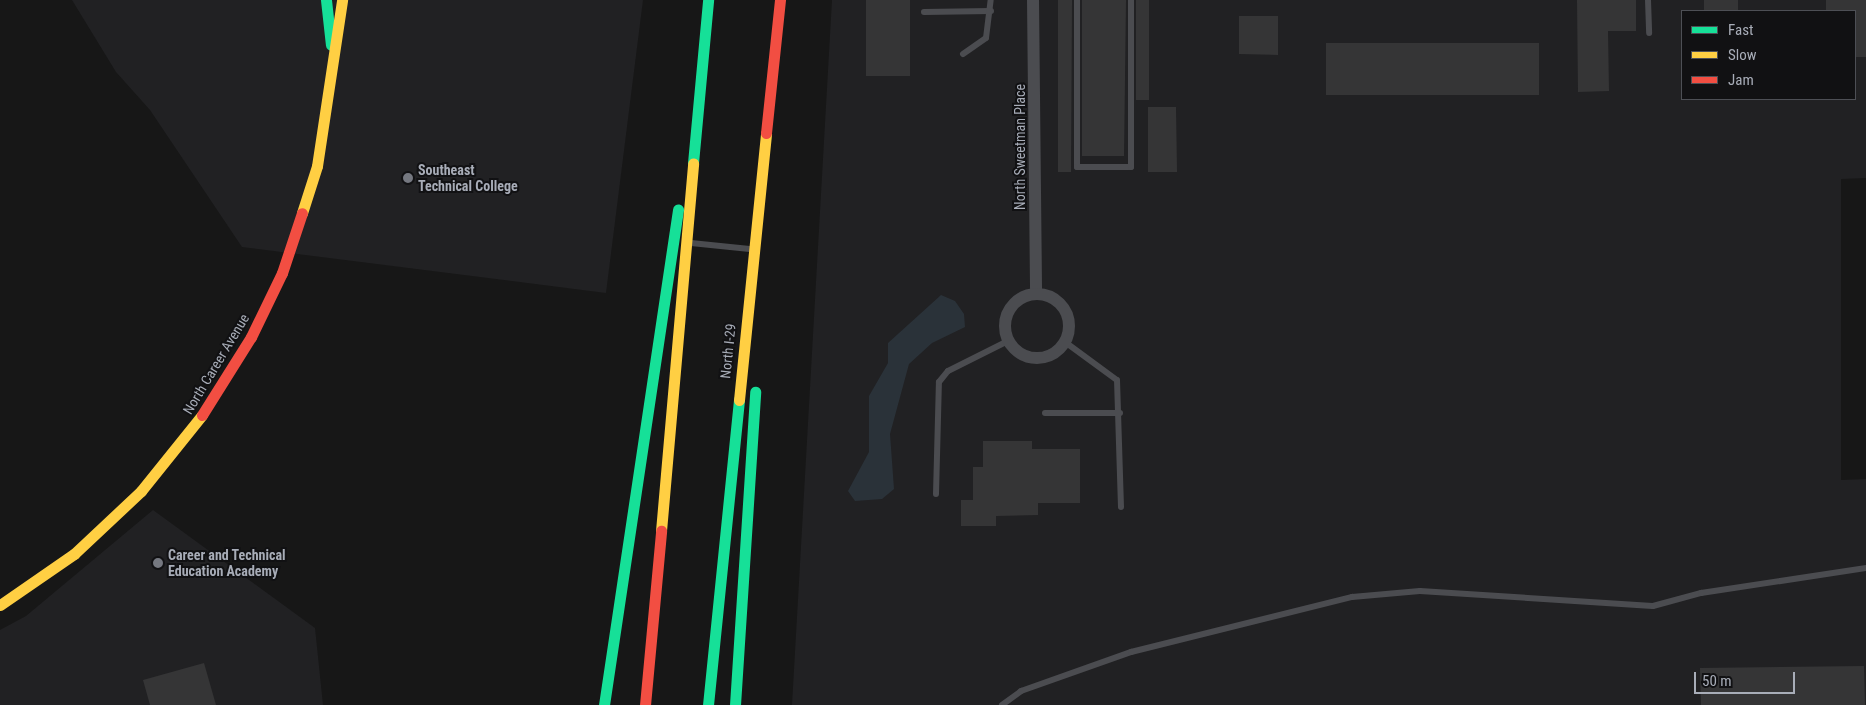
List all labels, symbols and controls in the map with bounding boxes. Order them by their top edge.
legend [1681,10,1856,100]
text: Fast [1728,21,1753,39]
text: Slow [1728,46,1757,64]
text: Jam [1728,71,1754,89]
street label: North Sweetman Place [1012,84,1028,210]
place label: Southeast Technical College [418,162,518,194]
marker: Southeast Technical College [402,172,414,184]
street label: North Career Avenue [179,311,253,417]
street label: North I-29 [717,323,739,379]
place label: Career and Technical Education Academy [168,547,286,580]
marker: Career and Technical Education Academy [152,557,164,569]
scale bar [1696,662,1797,694]
text: 50 m [1702,672,1732,690]

